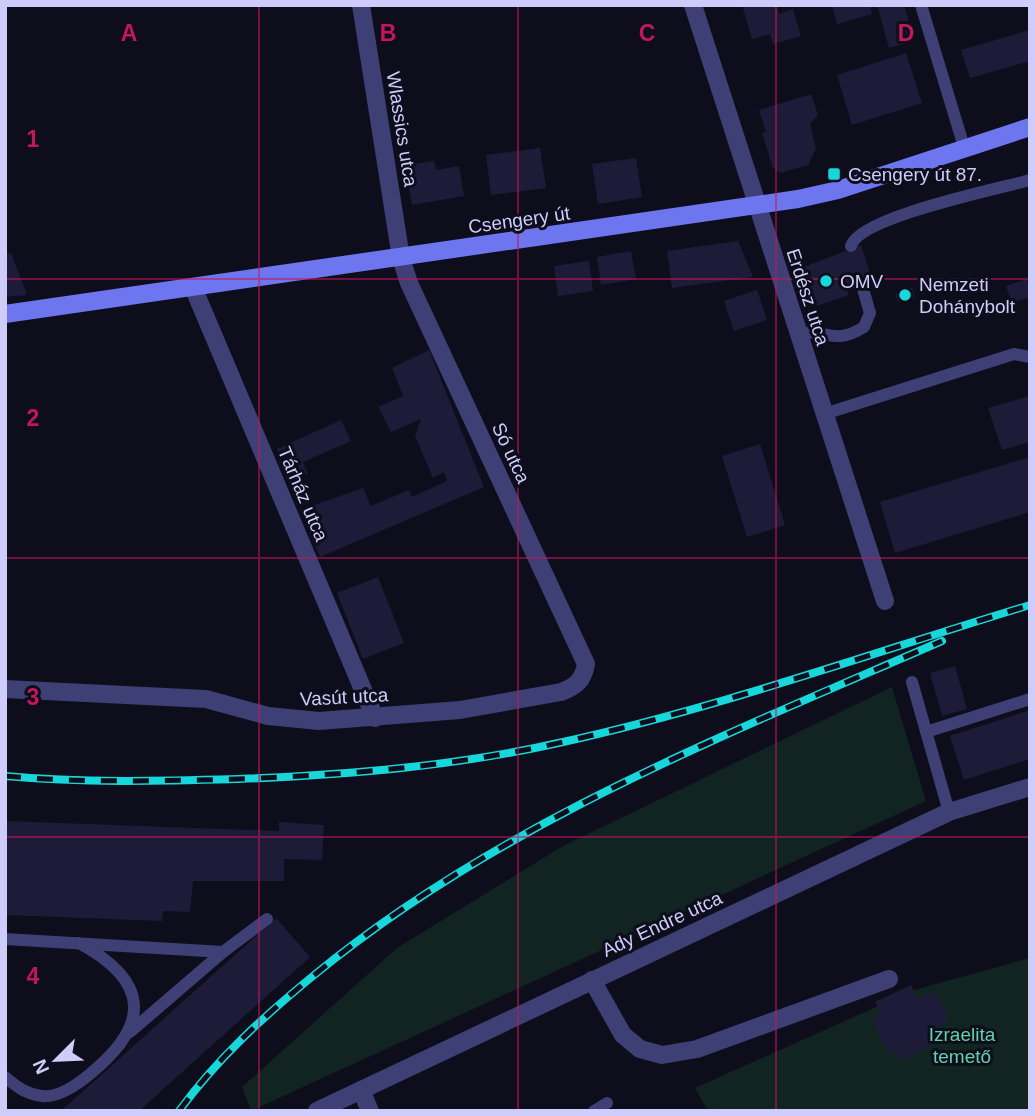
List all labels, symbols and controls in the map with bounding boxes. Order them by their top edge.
text: A [121,20,137,46]
text: B [380,20,396,46]
text: C [639,20,655,46]
text: D [898,20,914,46]
street label: Wlassics utca [383,70,422,188]
text: 1 [27,126,40,152]
place label: Csengery út 87. [848,164,982,185]
marker: Csengery út 87. [826,166,842,182]
street label: Csengery út [467,202,572,238]
street label: Erdész utca [783,246,834,348]
place label: OMV [840,271,884,292]
marker: OMV [818,273,834,289]
place label: Nemzeti Dohánybolt [919,274,1016,317]
marker: Nemzeti Dohánybolt [897,287,913,303]
text: 2 [27,405,39,431]
street label: Só utca [488,419,534,487]
street label: Tárház utca [274,444,332,545]
text: 3 [27,684,39,710]
street label: Vasút utca [299,684,389,710]
street label: Ady Endre utca [599,887,726,961]
text: 4 [27,963,40,989]
park label: Izraelita temető [929,1024,996,1067]
north arrow [21,1025,91,1095]
text: N [29,1056,53,1077]

